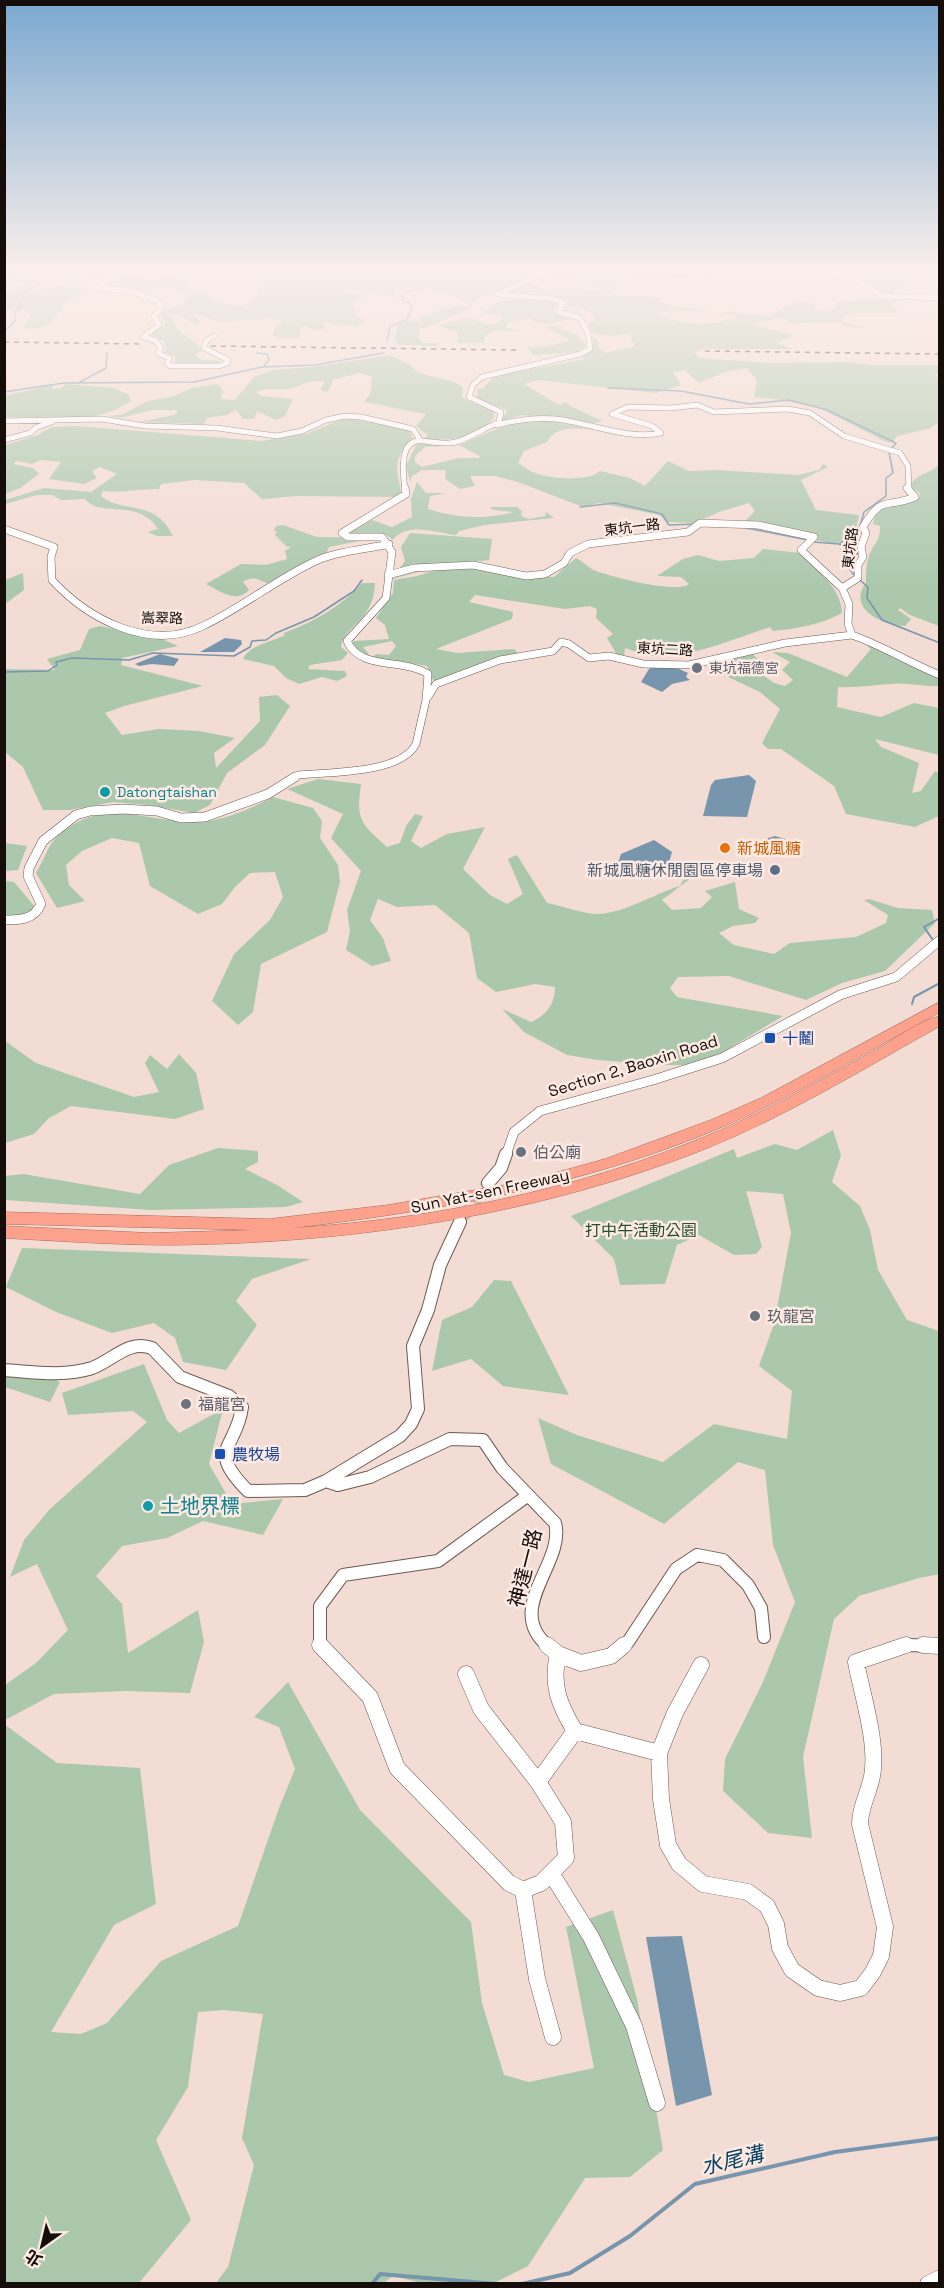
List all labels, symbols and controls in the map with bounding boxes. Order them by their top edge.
street label: 東坑一路 [603,515,661,539]
street label: 東坑路 [839,526,861,570]
street label: 嵩翠路 [141,609,183,627]
street label: 東坑二路 [637,639,693,659]
place label: 東坑福德宮 [709,659,779,677]
marker: 東坑福德宮 [690,661,704,675]
place label: Datongtaishan [117,783,217,801]
marker: Datongtaishan [98,785,112,799]
place label: 新城風糖 [737,838,801,859]
marker: 新城風糖 [718,841,732,855]
place label: 新城風糖休閒園區停車場 [587,860,763,881]
marker: 新城風糖休閒園區停車場 [768,863,782,877]
place label: 十鬮 [782,1028,814,1049]
street label: Section 2, Baoxin Road [546,1030,720,1102]
marker: 十鬮 [763,1031,777,1045]
place label: 伯公廟 [533,1142,581,1163]
marker: 伯公廟 [514,1145,528,1159]
street label: Sun Yat-sen Freeway [409,1164,571,1218]
park label: 打中午活動公園 [585,1220,697,1241]
place label: 玖龍宮 [767,1306,815,1327]
marker: 玖龍宮 [748,1309,762,1323]
place label: 福龍宮 [198,1394,246,1415]
marker: 福龍宮 [179,1397,193,1411]
place label: 農牧場 [232,1444,280,1465]
marker: 農牧場 [213,1447,227,1461]
place label: 土地界標 [160,1493,240,1519]
marker: 土地界標 [141,1499,155,1513]
street label: 神達一路 [503,1526,547,1610]
water label: 水尾溝 [698,2139,769,2180]
north arrow [12,2216,72,2276]
text: 北 [21,2245,46,2271]

